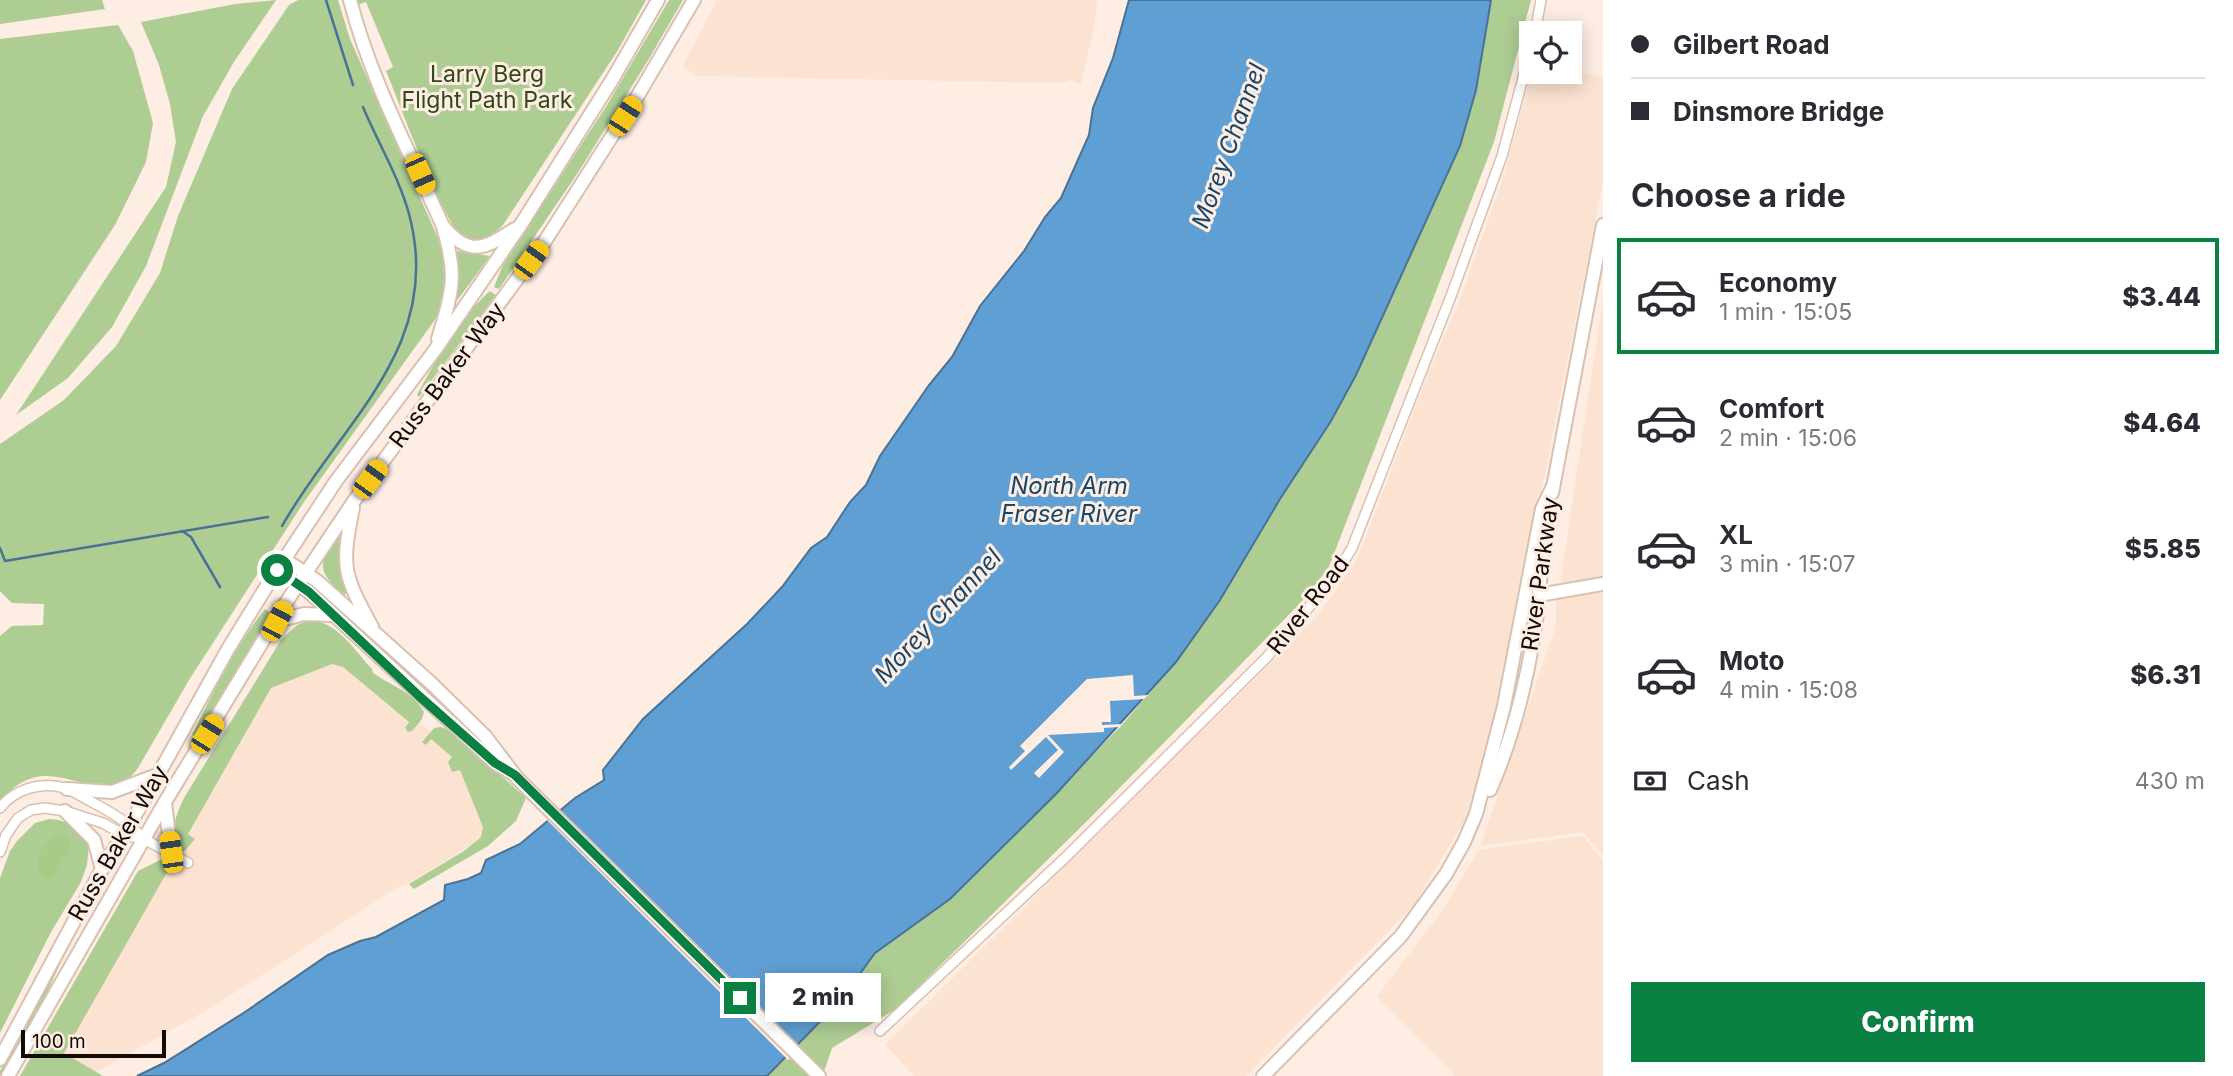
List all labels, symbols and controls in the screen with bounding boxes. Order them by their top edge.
map controls [1519,21,1582,84]
button: locate [1519,21,1582,84]
text: Gilbert Road [1673,29,1830,60]
park label: Larry Berg Flight Path Park [402,60,573,114]
water label: Morey Channel [1185,60,1272,232]
car [605,93,646,139]
text: Dinsmore Bridge [1673,96,1884,127]
car [402,151,439,197]
text: Choose a ride [1631,176,1846,215]
car [511,237,552,283]
icon: car [1635,265,1698,328]
text: Economy [1719,267,1837,298]
text: $3.44 [2122,281,2201,312]
street label: Russ Baker Way [383,297,511,453]
text: 1 min · 15:05 [1719,298,1852,326]
icon: car [1635,391,1698,454]
text: Comfort [1719,393,1824,424]
text: $4.64 [2123,407,2201,438]
text: 2 min · 15:06 [1719,424,1857,452]
car [350,456,391,502]
water label: North Arm Fraser River [1001,471,1138,528]
street label: River Parkway [1515,495,1565,653]
icon: car [1635,517,1698,580]
text: XL [1719,519,1753,550]
text: $5.85 [2125,533,2201,564]
water label: Morey Channel [868,542,1007,689]
street label: River Road [1261,550,1355,660]
text: 3 min · 15:07 [1719,550,1856,578]
route start [261,554,293,586]
car [258,598,297,644]
icon: car [1635,643,1698,706]
text: Moto [1719,645,1784,676]
text: $6.31 [2130,659,2201,690]
text: 4 min · 15:08 [1719,676,1858,704]
car [187,711,228,757]
street label: Russ Baker Way [62,760,174,926]
icon: cash [1631,762,1669,800]
text: Cash [1687,765,1750,796]
text: 430 m [2135,767,2205,795]
car [158,830,185,874]
callout: 2 min [764,974,880,1023]
route end [724,982,756,1014]
button: Confirm [1631,982,2205,1062]
text: 2 min [792,983,854,1011]
scale bar [21,1027,166,1059]
text: 100 m [32,1030,86,1053]

